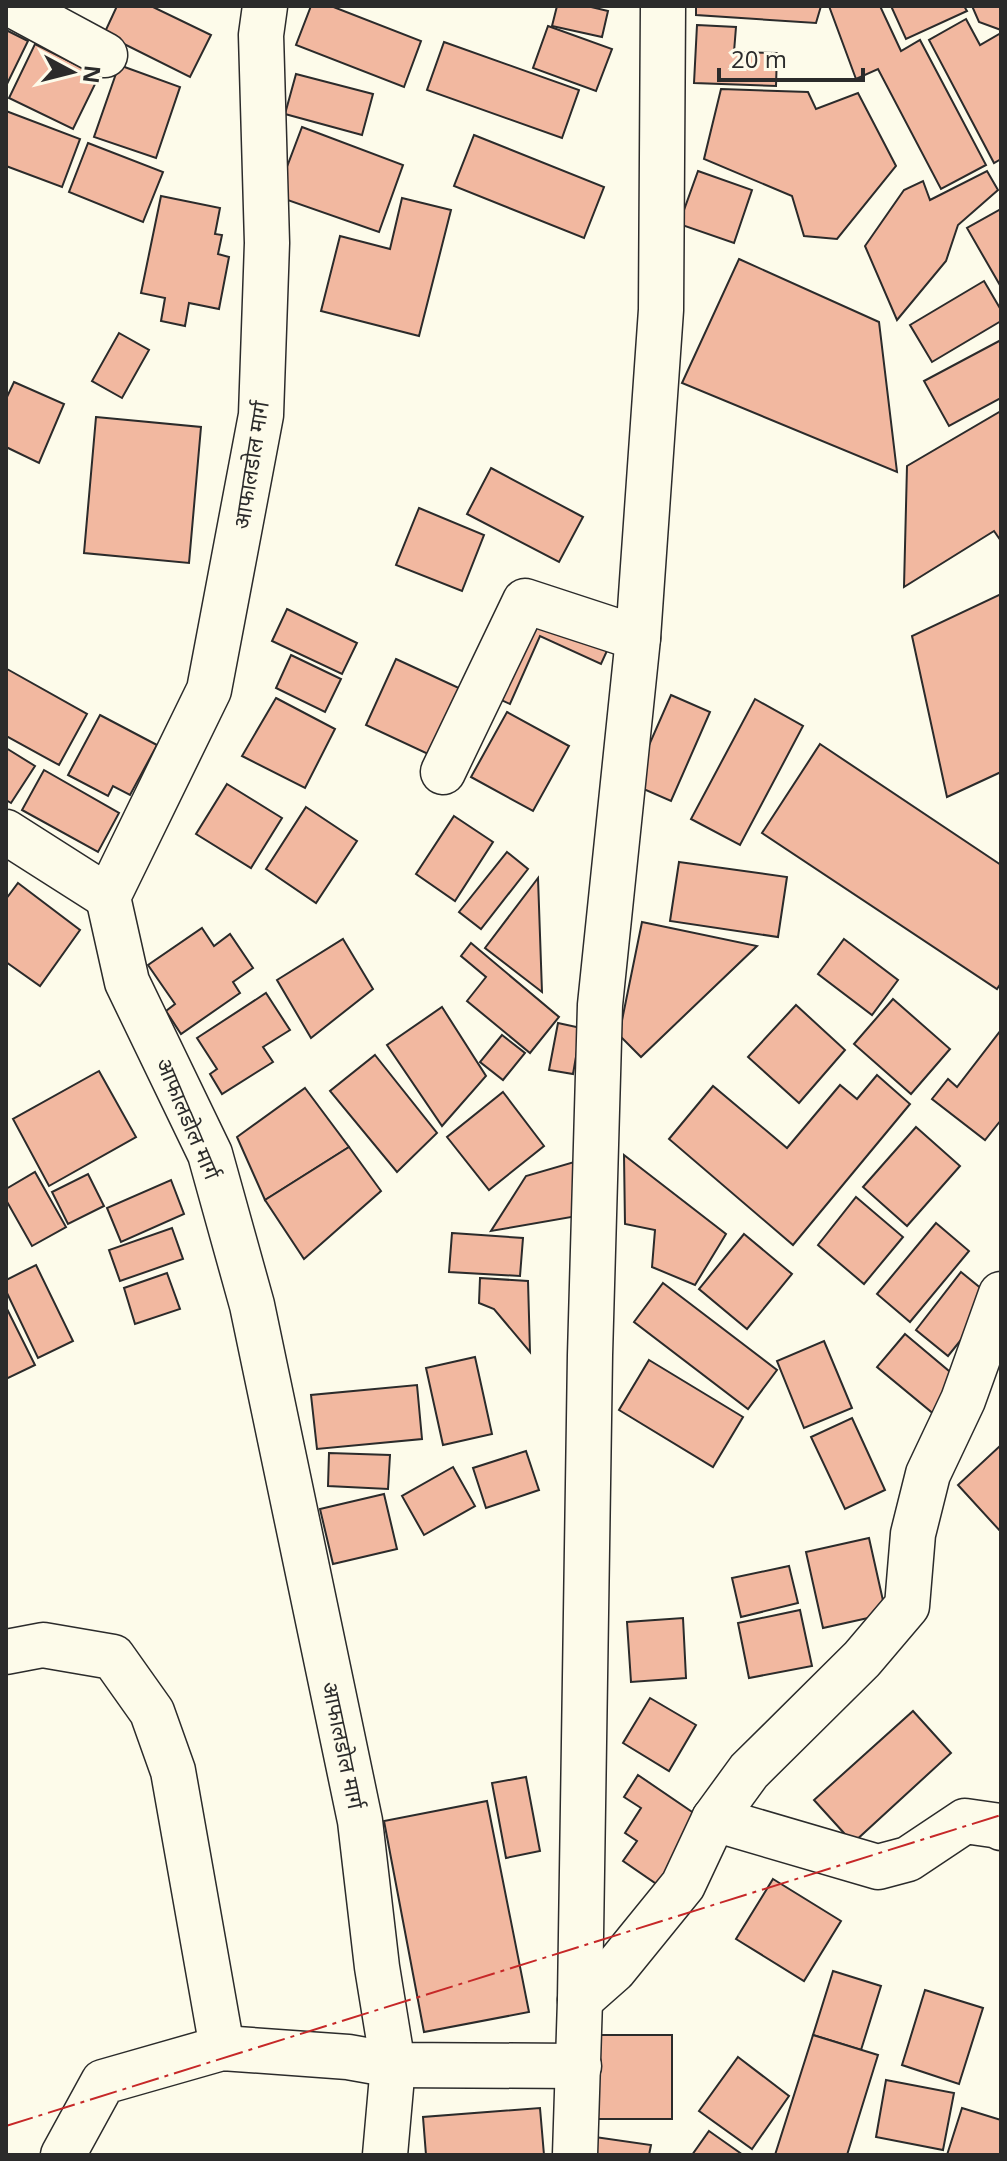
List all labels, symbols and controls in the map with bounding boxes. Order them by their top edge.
north arrow [32,32,112,112]
scale bar [719,32,863,82]
text: 20 m [731,42,787,75]
text: N [77,64,109,85]
street label: आफालडोल मार्ग [225,398,275,531]
street label: आफालडोल मार्ग [150,1053,228,1184]
street label: आफालडोल मार्ग [316,1679,372,1812]

